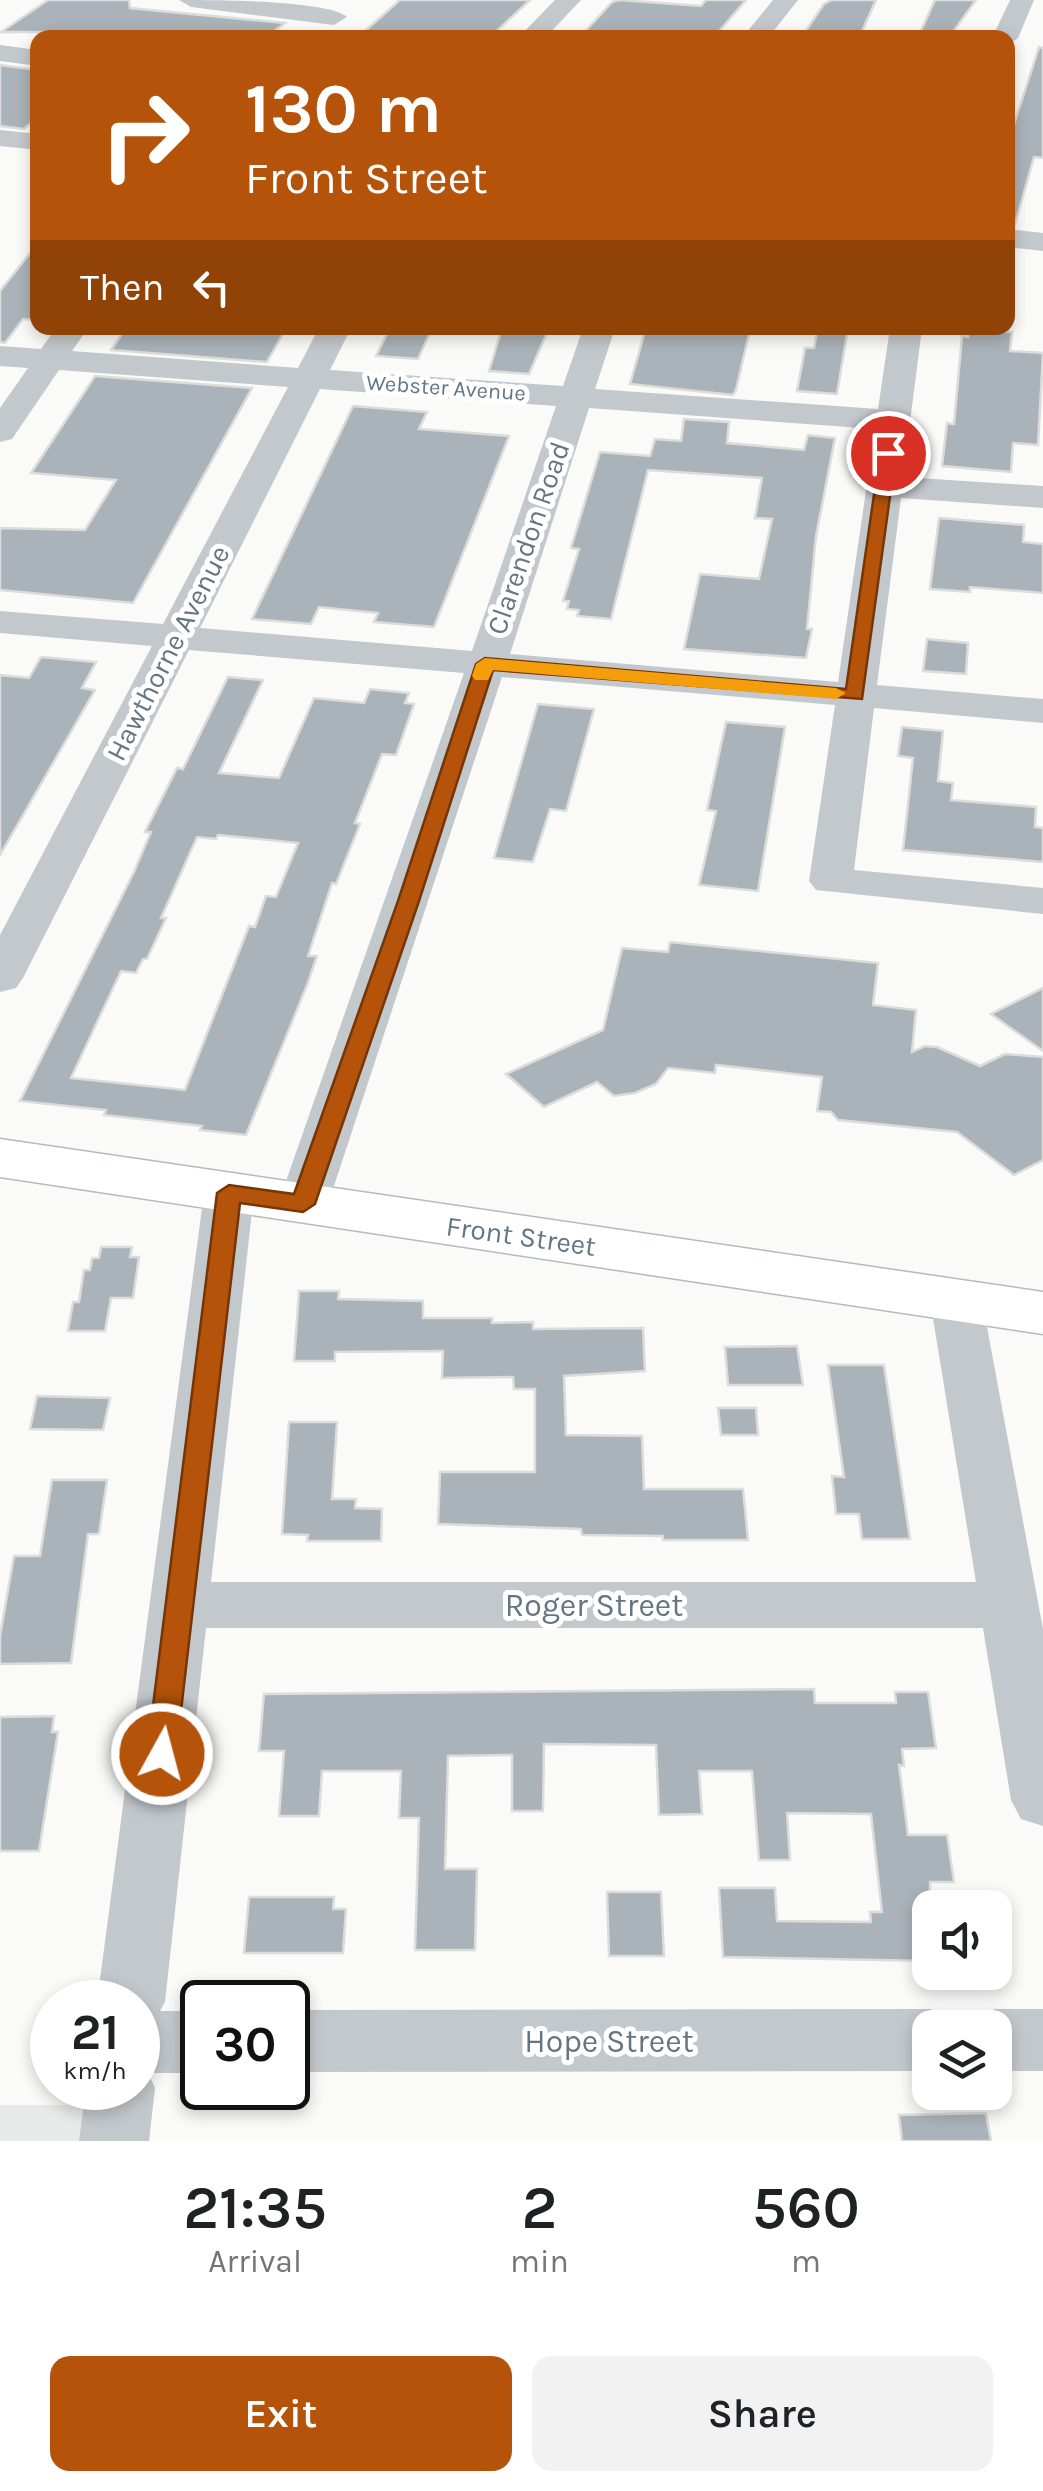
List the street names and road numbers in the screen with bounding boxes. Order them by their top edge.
street label: Webster Avenue [365,369,527,407]
street label: Clarendon Road [480,437,576,639]
street label: Hawthorne Avenue [99,540,237,766]
street label: Front Street [444,1209,598,1263]
street label: Roger Street [505,1587,683,1624]
street label: Hope Street [524,2023,694,2060]

